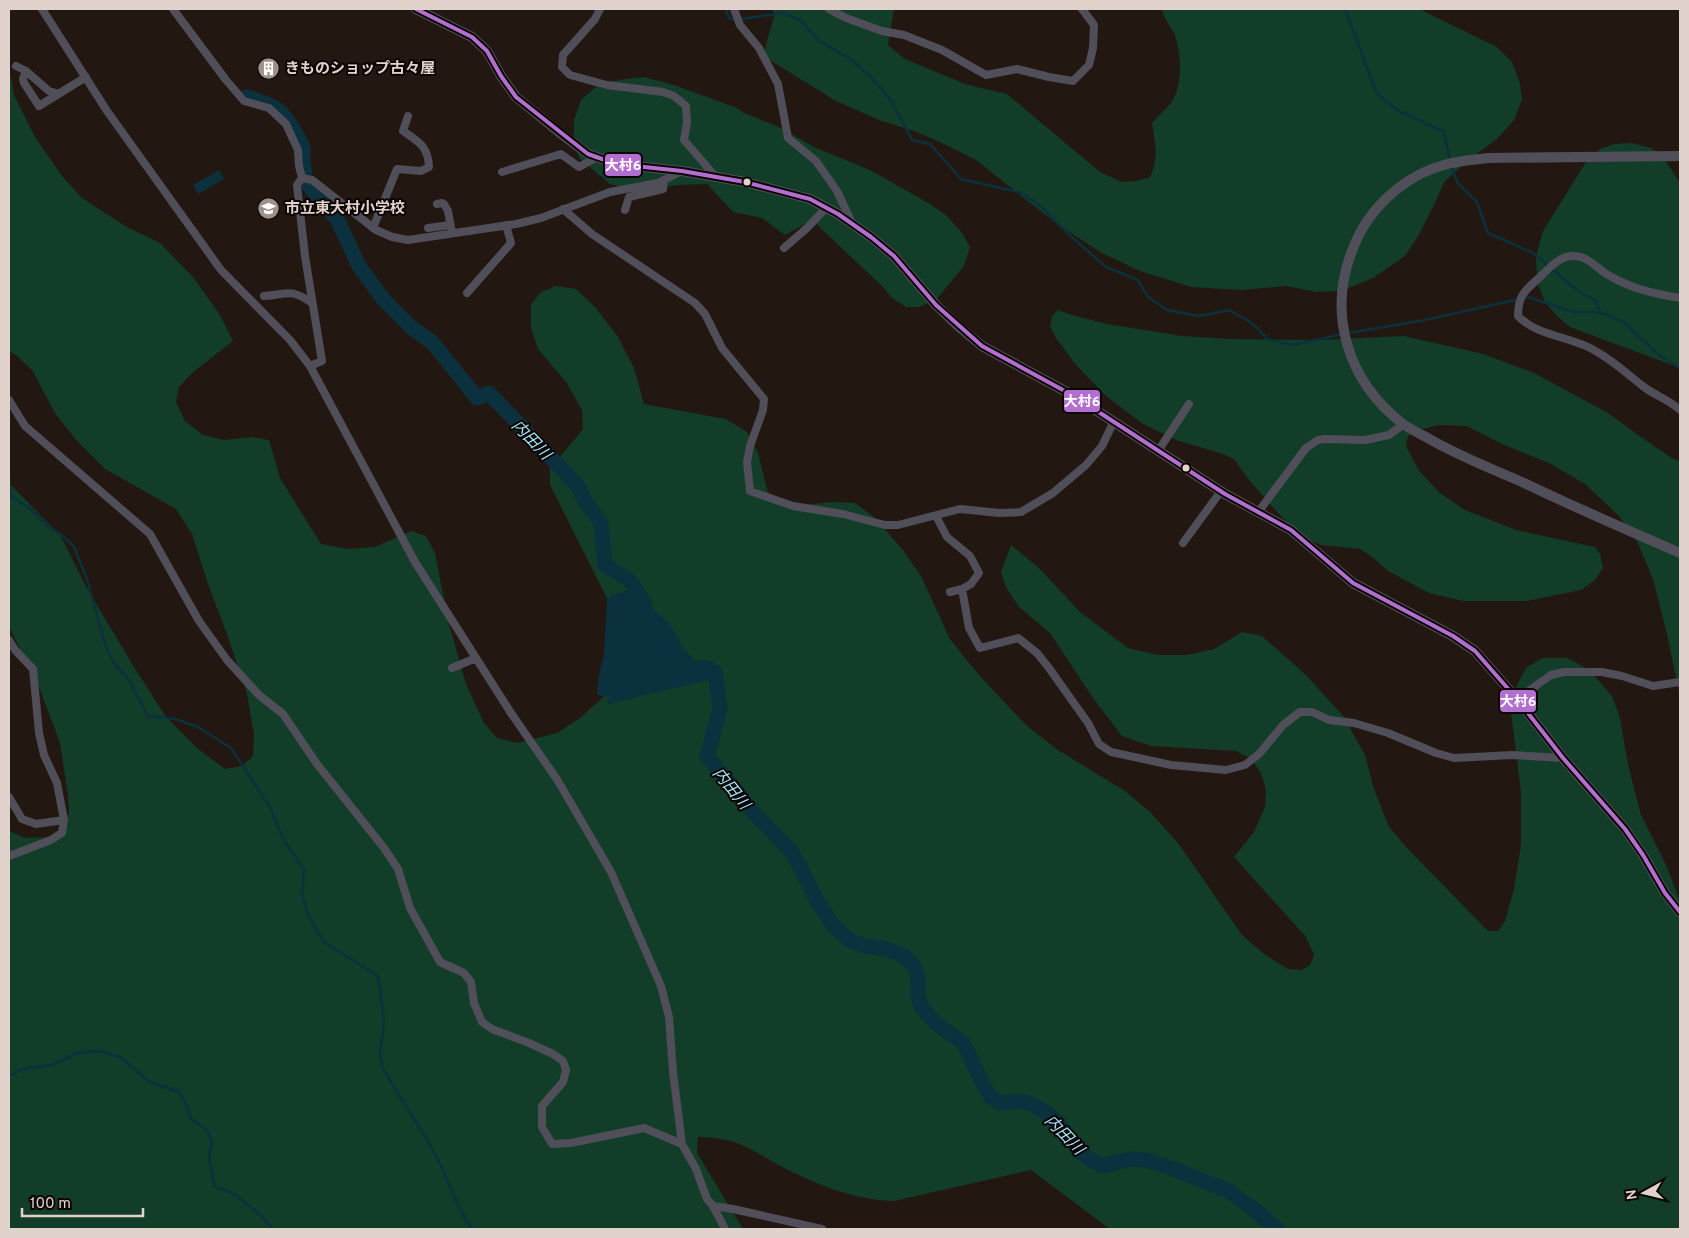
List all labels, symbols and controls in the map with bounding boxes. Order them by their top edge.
building icon: きものショップ古々屋 [257,56,281,80]
place label: きものショップ古々屋 [285,60,435,79]
line badge: 大村6 [604,153,642,177]
text: 大村6 [605,157,641,175]
unlabelled marker [742,177,752,187]
school or university icon: 市立東大村小学校 [257,196,281,220]
place label: 市立東大村小学校 [285,199,405,219]
line badge: 大村6 [1063,389,1101,413]
text: 大村6 [1064,393,1100,411]
water label: 内田川 [507,416,556,466]
unlabelled marker [1181,463,1191,473]
line badge: 大村6 [1499,689,1537,713]
text: 大村6 [1500,693,1536,711]
water label: 内田川 [708,764,755,816]
water label: 内田川 [1040,1111,1089,1161]
north arrow [1619,1168,1669,1218]
scale bar [22,1186,144,1218]
text: N [1623,1188,1642,1201]
text: 100 m [30,1195,71,1214]

